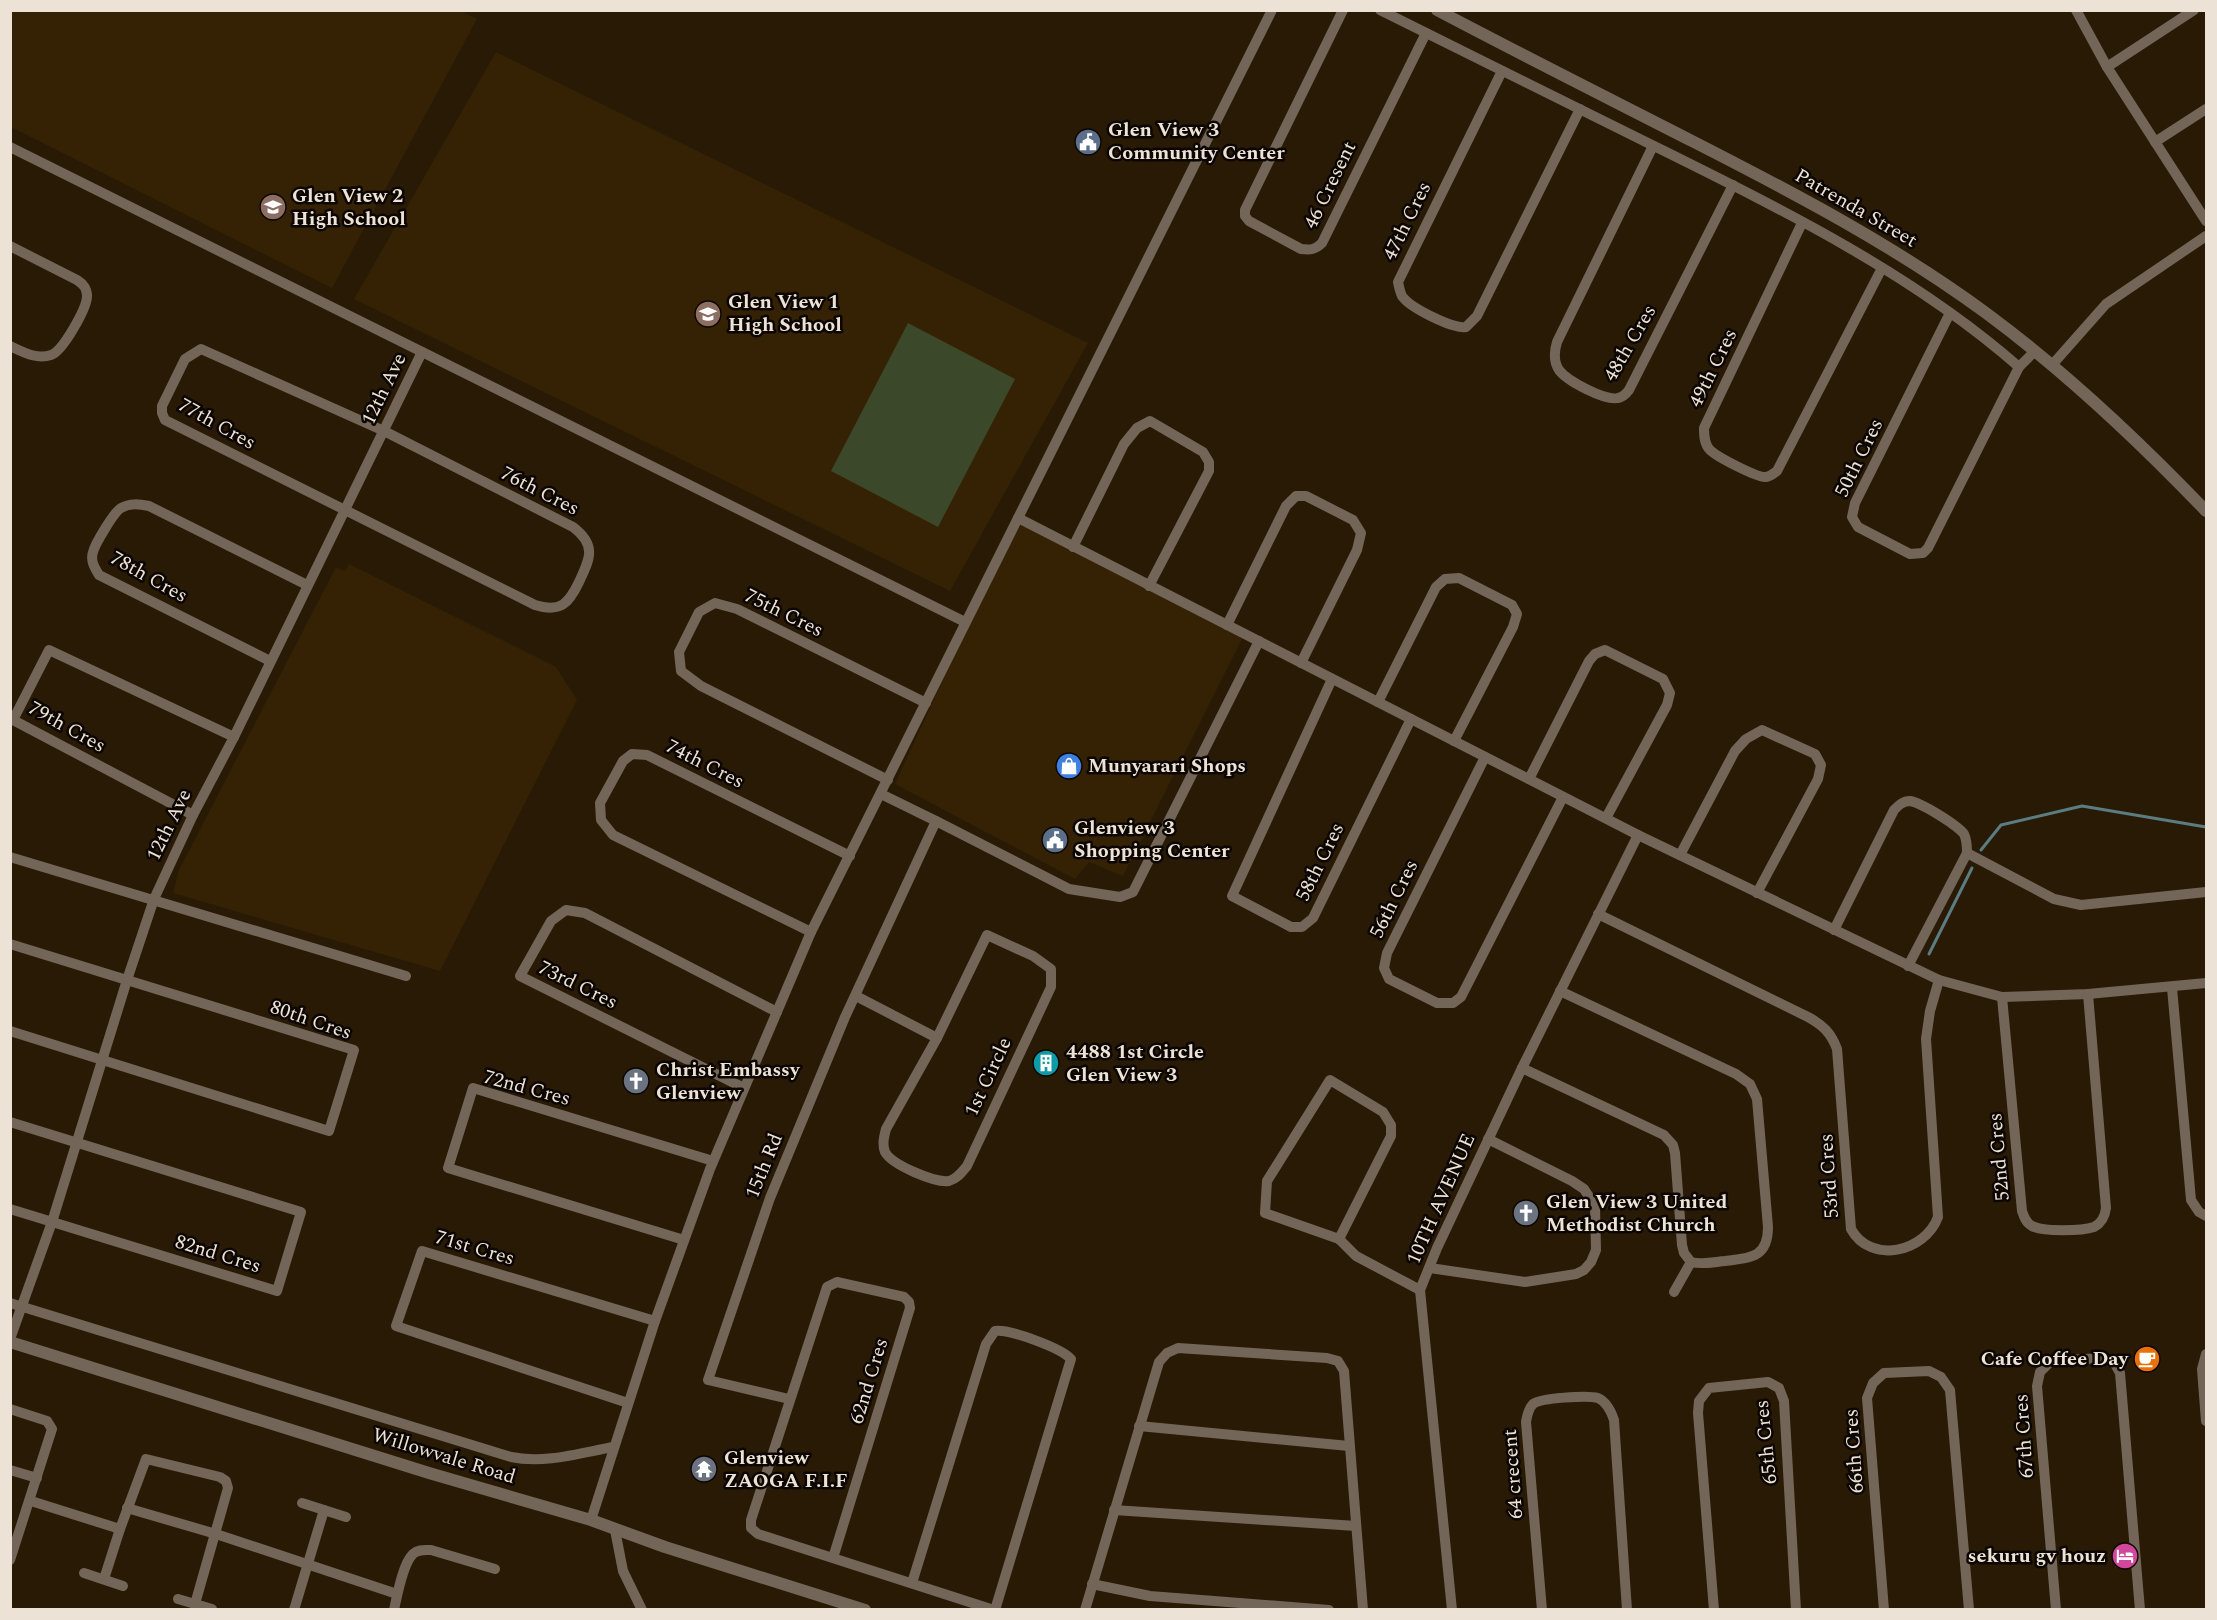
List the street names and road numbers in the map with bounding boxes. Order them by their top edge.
street label: 46 Cresent [1296,136,1364,234]
street label: Patrenda Street [1789,161,1923,255]
street label: 47th Cres [1375,176,1439,266]
street label: 48th Cres [1596,299,1664,387]
street label: 49th Cres [1681,323,1745,413]
street label: 12th Ave [354,348,414,430]
street label: 77th Cres [173,390,261,458]
street label: 50th Cres [1827,413,1891,503]
street label: 76th Cres [496,458,584,524]
street label: 78th Cres [105,543,193,611]
street label: 75th Cres [739,581,829,645]
street label: 79th Cres [23,693,111,761]
street label: 74th Cres [661,731,749,797]
street label: 12th Ave [139,784,199,866]
street label: 58th Cres [1288,817,1352,907]
street label: 56th Cres [1362,854,1426,944]
street label: 73rd Cres [533,953,623,1017]
street label: 80th Cres [266,992,356,1048]
street label: 1st Circle [957,1032,1019,1122]
street label: 72nd Cres [480,1062,574,1114]
street label: 52nd Cres [1980,1112,2018,1202]
street label: 15th Rd [737,1129,791,1203]
street label: 10TH AVENUE [1399,1129,1483,1269]
street label: 53rd Cres [1811,1133,1847,1219]
street label: 71st Cres [432,1222,518,1274]
street label: 82nd Cres [171,1227,265,1281]
street label: 62nd Cres [842,1334,896,1428]
street label: 67th Cres [2006,1393,2042,1479]
street label: 65th Cres [1747,1398,1785,1486]
street label: 66th Cres [1836,1408,1872,1494]
street label: Willowvale Road [369,1420,519,1492]
street label: 64 crecent [1495,1428,1531,1520]

